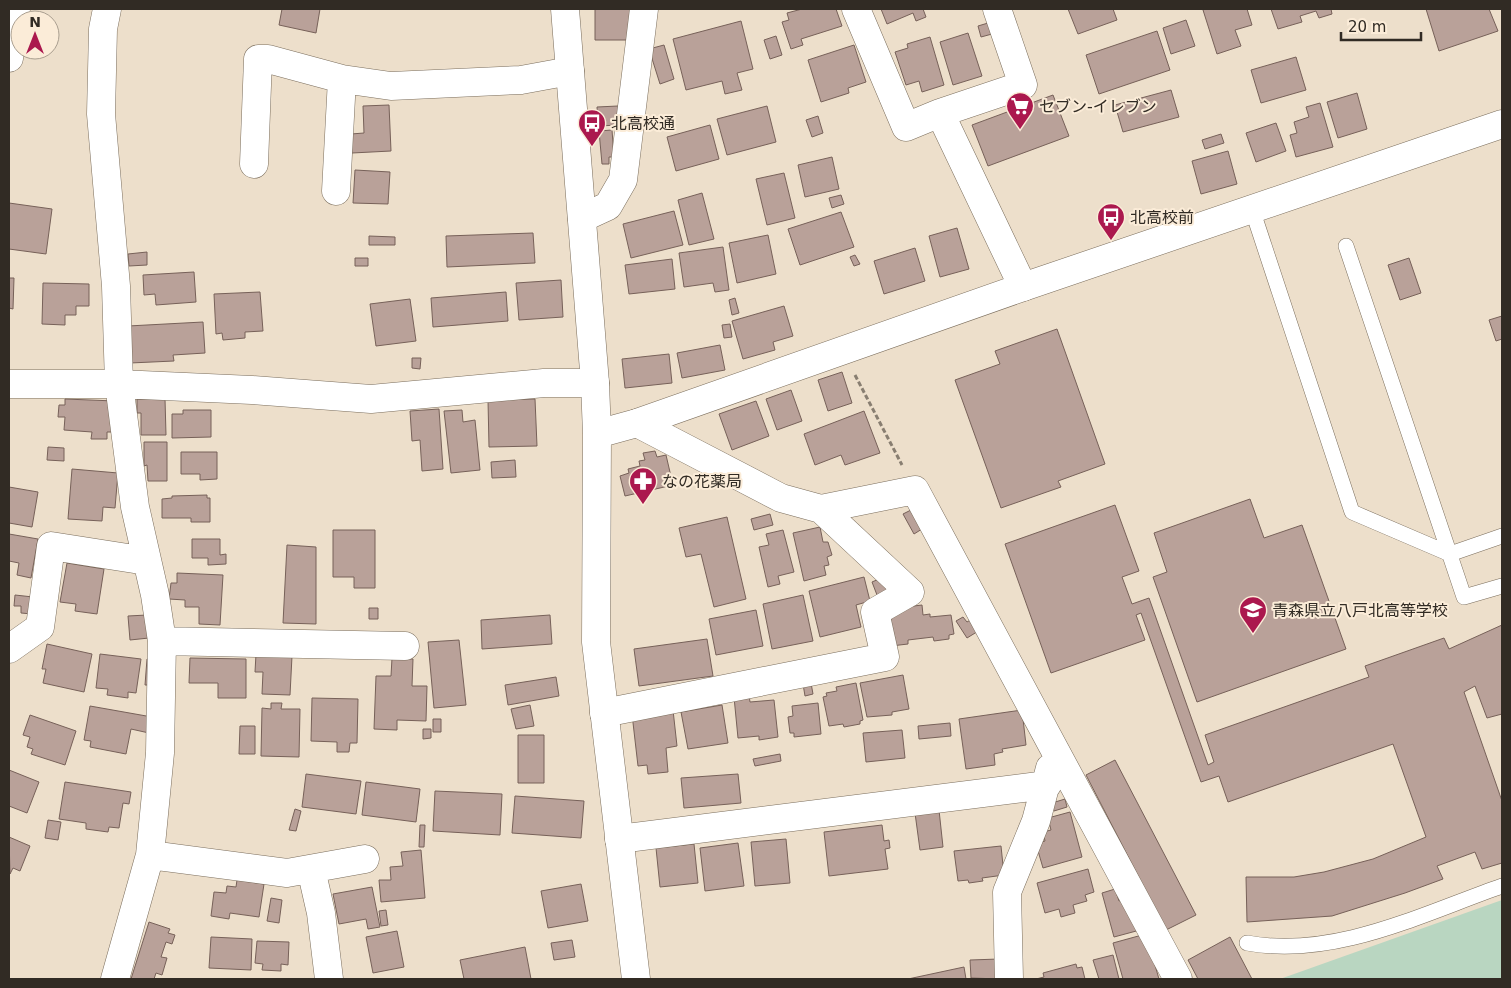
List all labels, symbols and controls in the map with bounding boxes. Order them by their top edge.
north arrow [10,10,60,60]
scale bar [1341,10,1421,42]
text: N [29,14,41,30]
text: 20 m [1348,18,1386,36]
supermarket icon: セブン-イレブン [1005,91,1035,130]
place label: セブン-イレブン [1039,97,1157,116]
bus stop icon: 北高校通 [577,108,607,147]
place label: 北高校通 [611,114,675,133]
bus stop icon: 北高校前 [1096,202,1126,241]
place label: 北高校前 [1130,208,1194,227]
pharmacy icon: なの花薬局 [628,466,658,505]
place label: なの花薬局 [662,472,742,491]
school or university icon: 青森県立八戸北高等学校 [1238,595,1268,634]
place label: 青森県立八戸北高等学校 [1272,601,1448,620]

